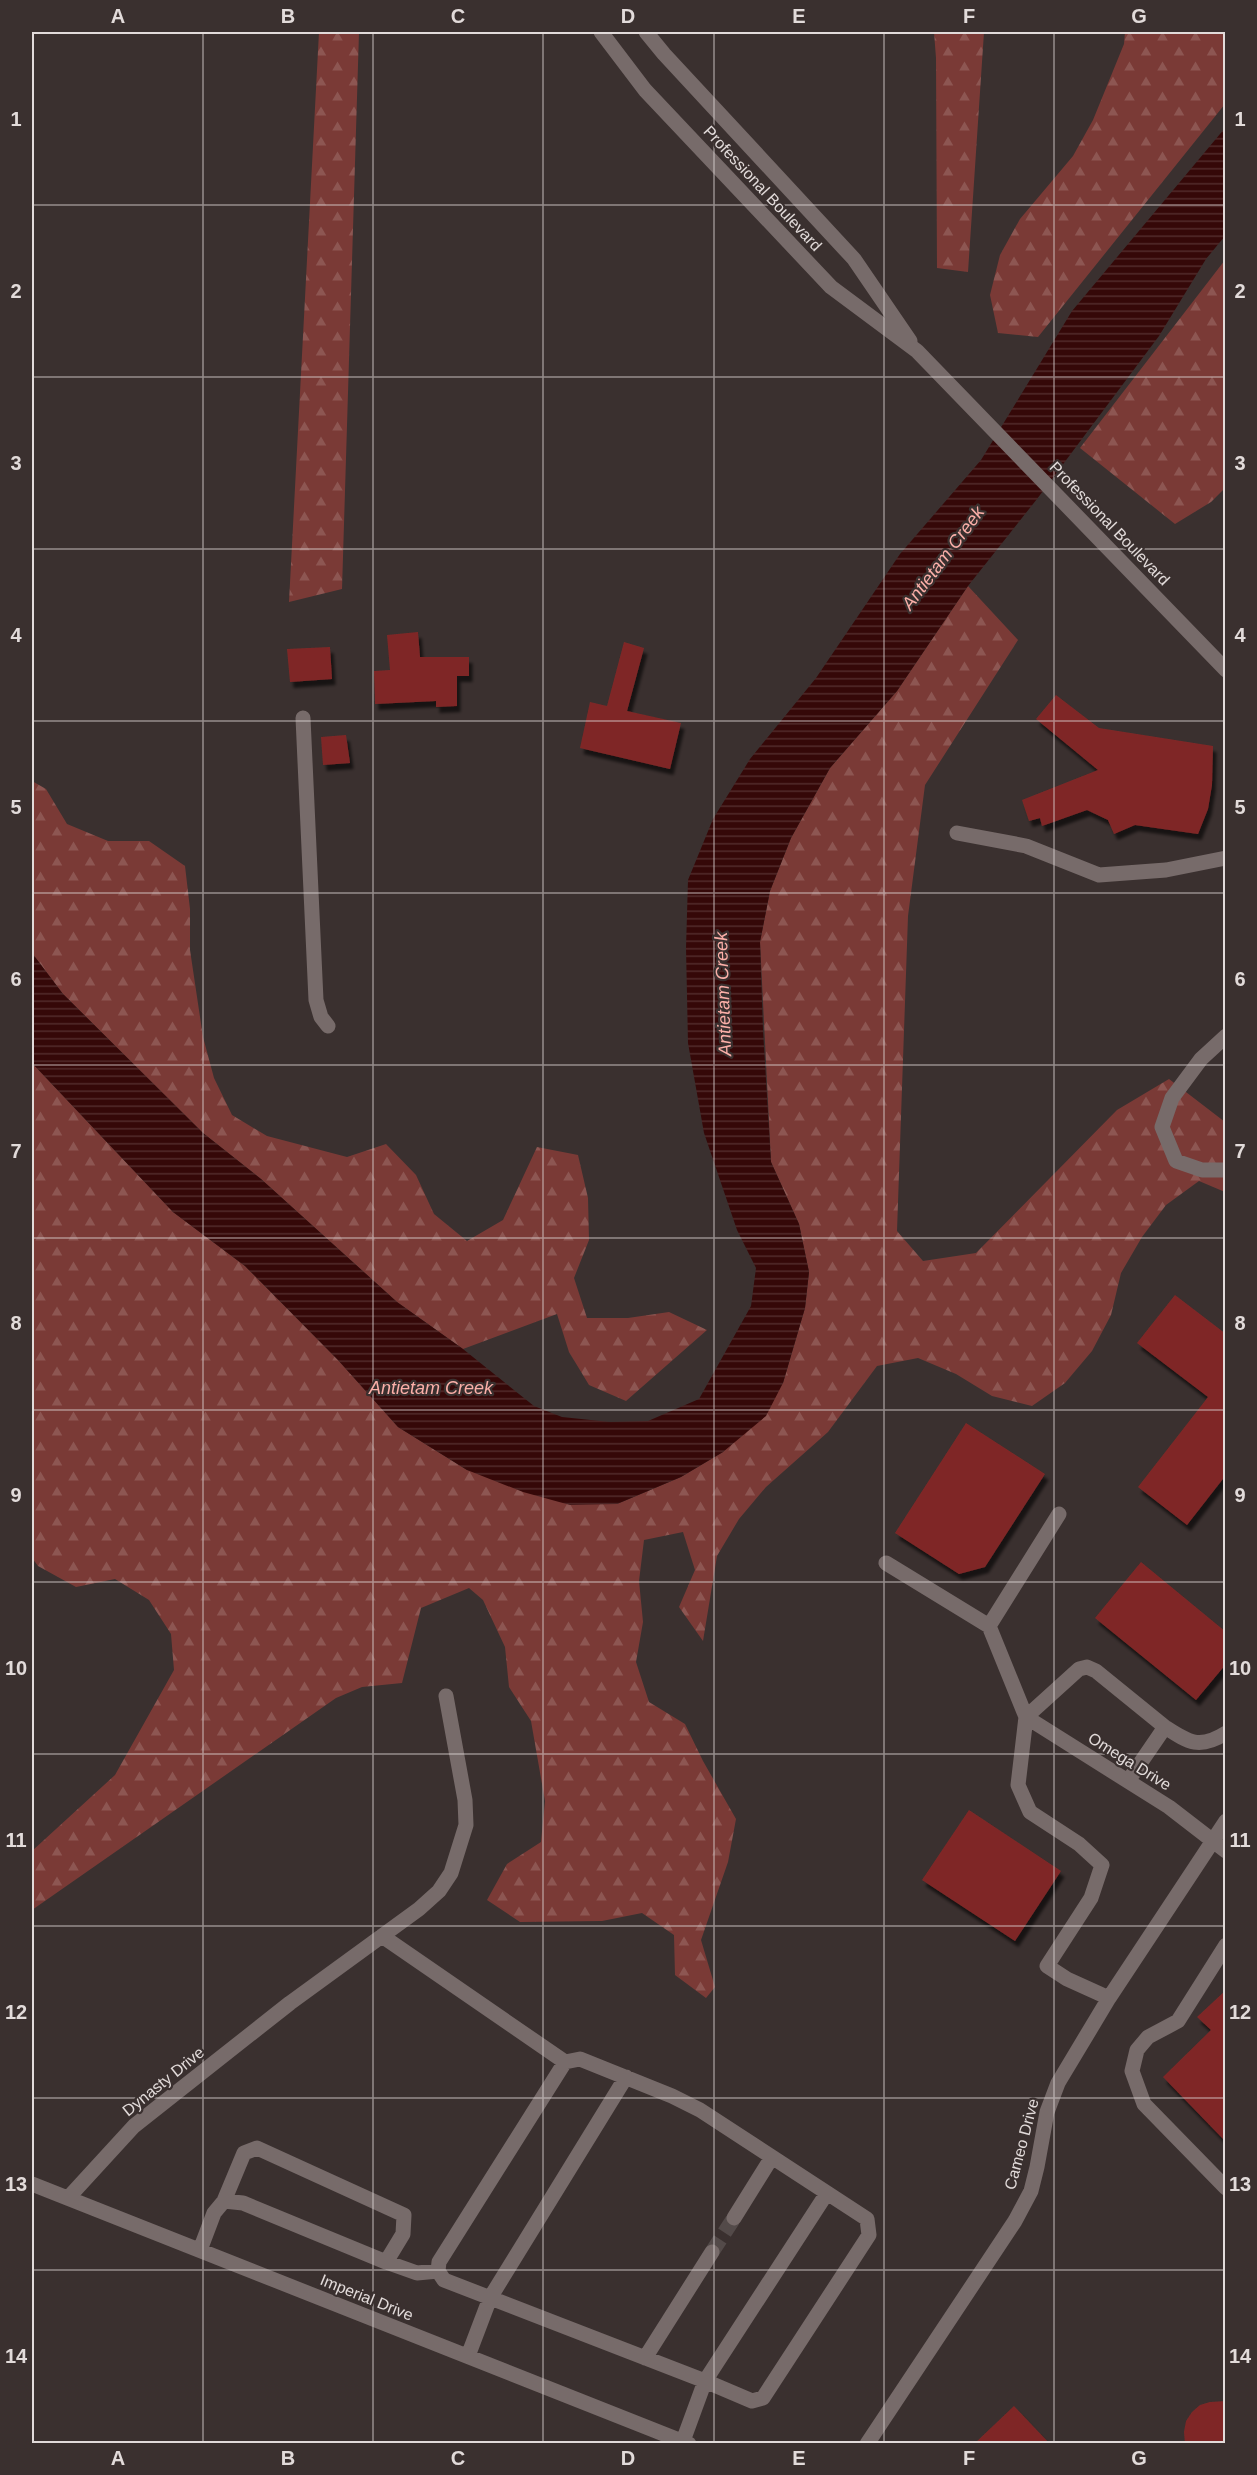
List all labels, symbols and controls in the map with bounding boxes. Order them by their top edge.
text: A [111,5,125,27]
text: B [281,5,295,27]
text: C [451,5,465,27]
text: D [621,5,635,27]
text: E [792,5,806,27]
text: F [963,5,975,27]
text: G [1131,5,1147,27]
text: 1 [10,108,22,130]
text: 1 [1234,108,1246,130]
street label: Professional Boulevard [700,122,825,254]
text: 2 [10,280,22,302]
text: 2 [1234,280,1246,302]
text: 3 [10,452,22,474]
text: 3 [1234,452,1246,474]
street label: Professional Boulevard [1046,458,1173,588]
water label: Antietam Creek [897,502,989,614]
text: 4 [10,624,22,646]
text: 4 [1234,624,1246,646]
text: 5 [10,796,22,818]
text: 5 [1234,796,1246,818]
water label: Antietam Creek [711,931,735,1057]
text: 6 [10,968,22,990]
text: 6 [1234,968,1246,990]
text: 7 [10,1140,22,1162]
text: 7 [1234,1140,1246,1162]
text: 8 [10,1312,22,1334]
text: 8 [1234,1312,1246,1334]
water label: Antietam Creek [368,1378,494,1398]
text: 9 [10,1484,22,1506]
text: 9 [1234,1484,1246,1506]
text: 10 [5,1657,27,1679]
text: 10 [1229,1657,1251,1679]
street label: Omega Drive [1085,1729,1174,1794]
text: 11 [5,1829,27,1851]
text: 11 [1229,1829,1251,1851]
text: 12 [5,2001,27,2023]
text: 12 [1229,2001,1251,2023]
street label: Dynasty Drive [119,2043,207,2119]
street label: Cameo Drive [1001,2097,1042,2191]
text: 13 [5,2173,27,2195]
text: 13 [1229,2173,1251,2195]
street label: Imperial Drive [318,2271,416,2324]
text: 14 [5,2345,28,2367]
text: 14 [1229,2345,1252,2367]
text: A [111,2447,125,2469]
text: B [281,2447,295,2469]
text: C [451,2447,465,2469]
text: D [621,2447,635,2469]
text: E [792,2447,806,2469]
text: F [963,2447,975,2469]
text: G [1131,2447,1147,2469]

